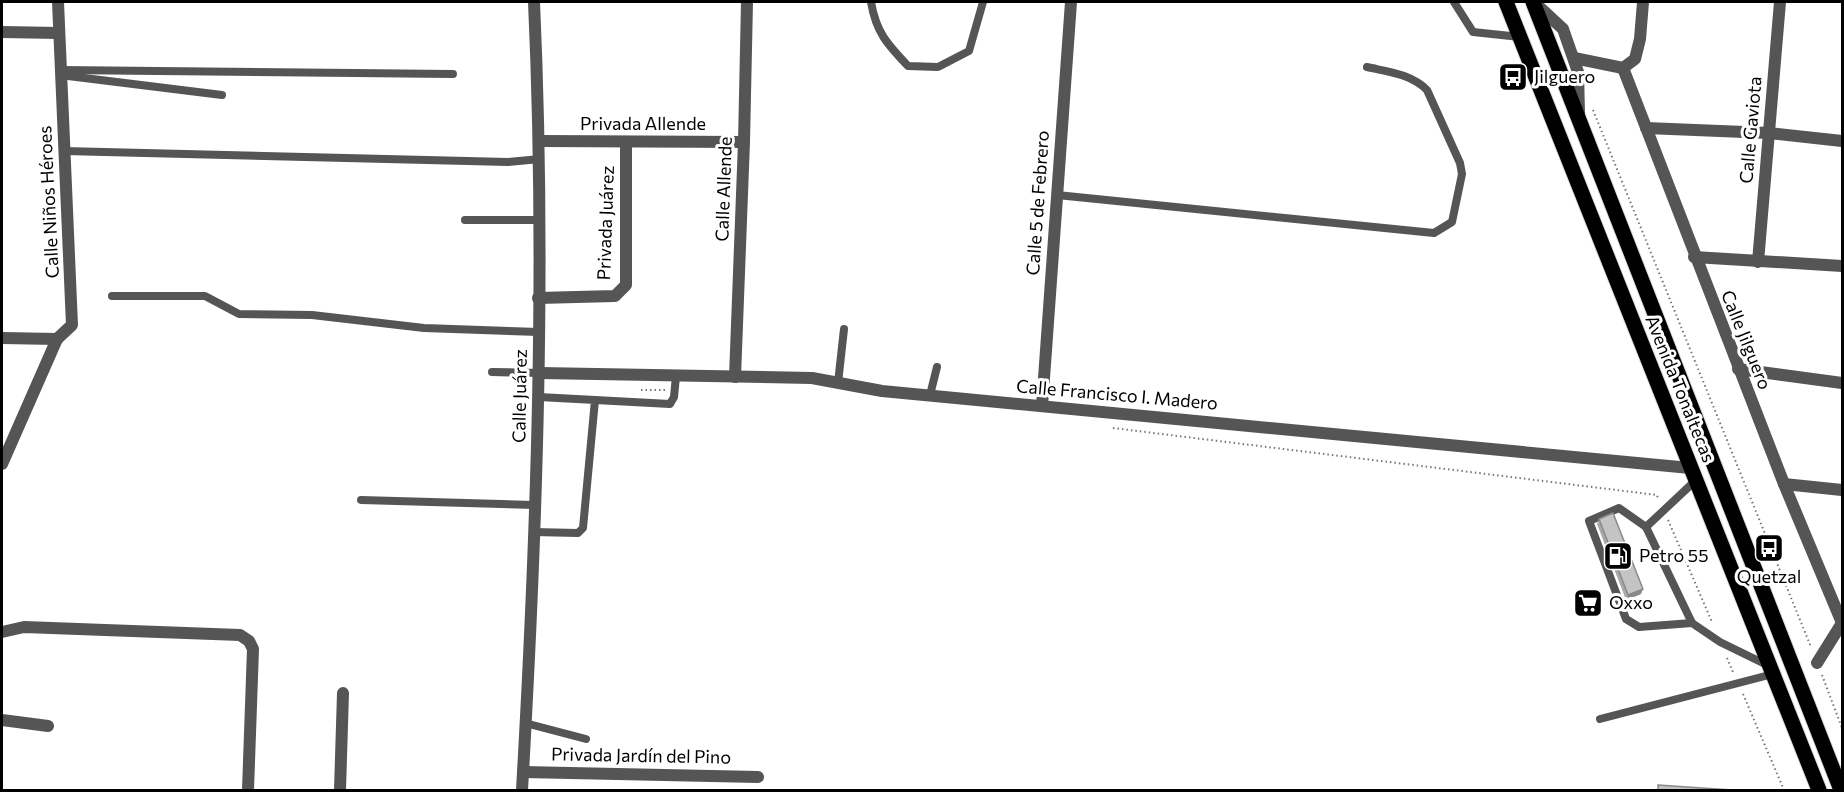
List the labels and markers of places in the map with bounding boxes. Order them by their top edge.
bus stop icon: Jilguero [1497,61,1529,93]
place label: Jilguero [1534,65,1595,87]
bus stop icon: Quetzal [1753,532,1785,564]
fuel station icon: Petro 55 [1602,540,1634,572]
place label: Petro 55 [1639,544,1709,566]
place label: Quetzal [1737,565,1801,587]
supermarket icon: Oxxo [1572,587,1604,619]
place label: Oxxo [1609,591,1653,613]

